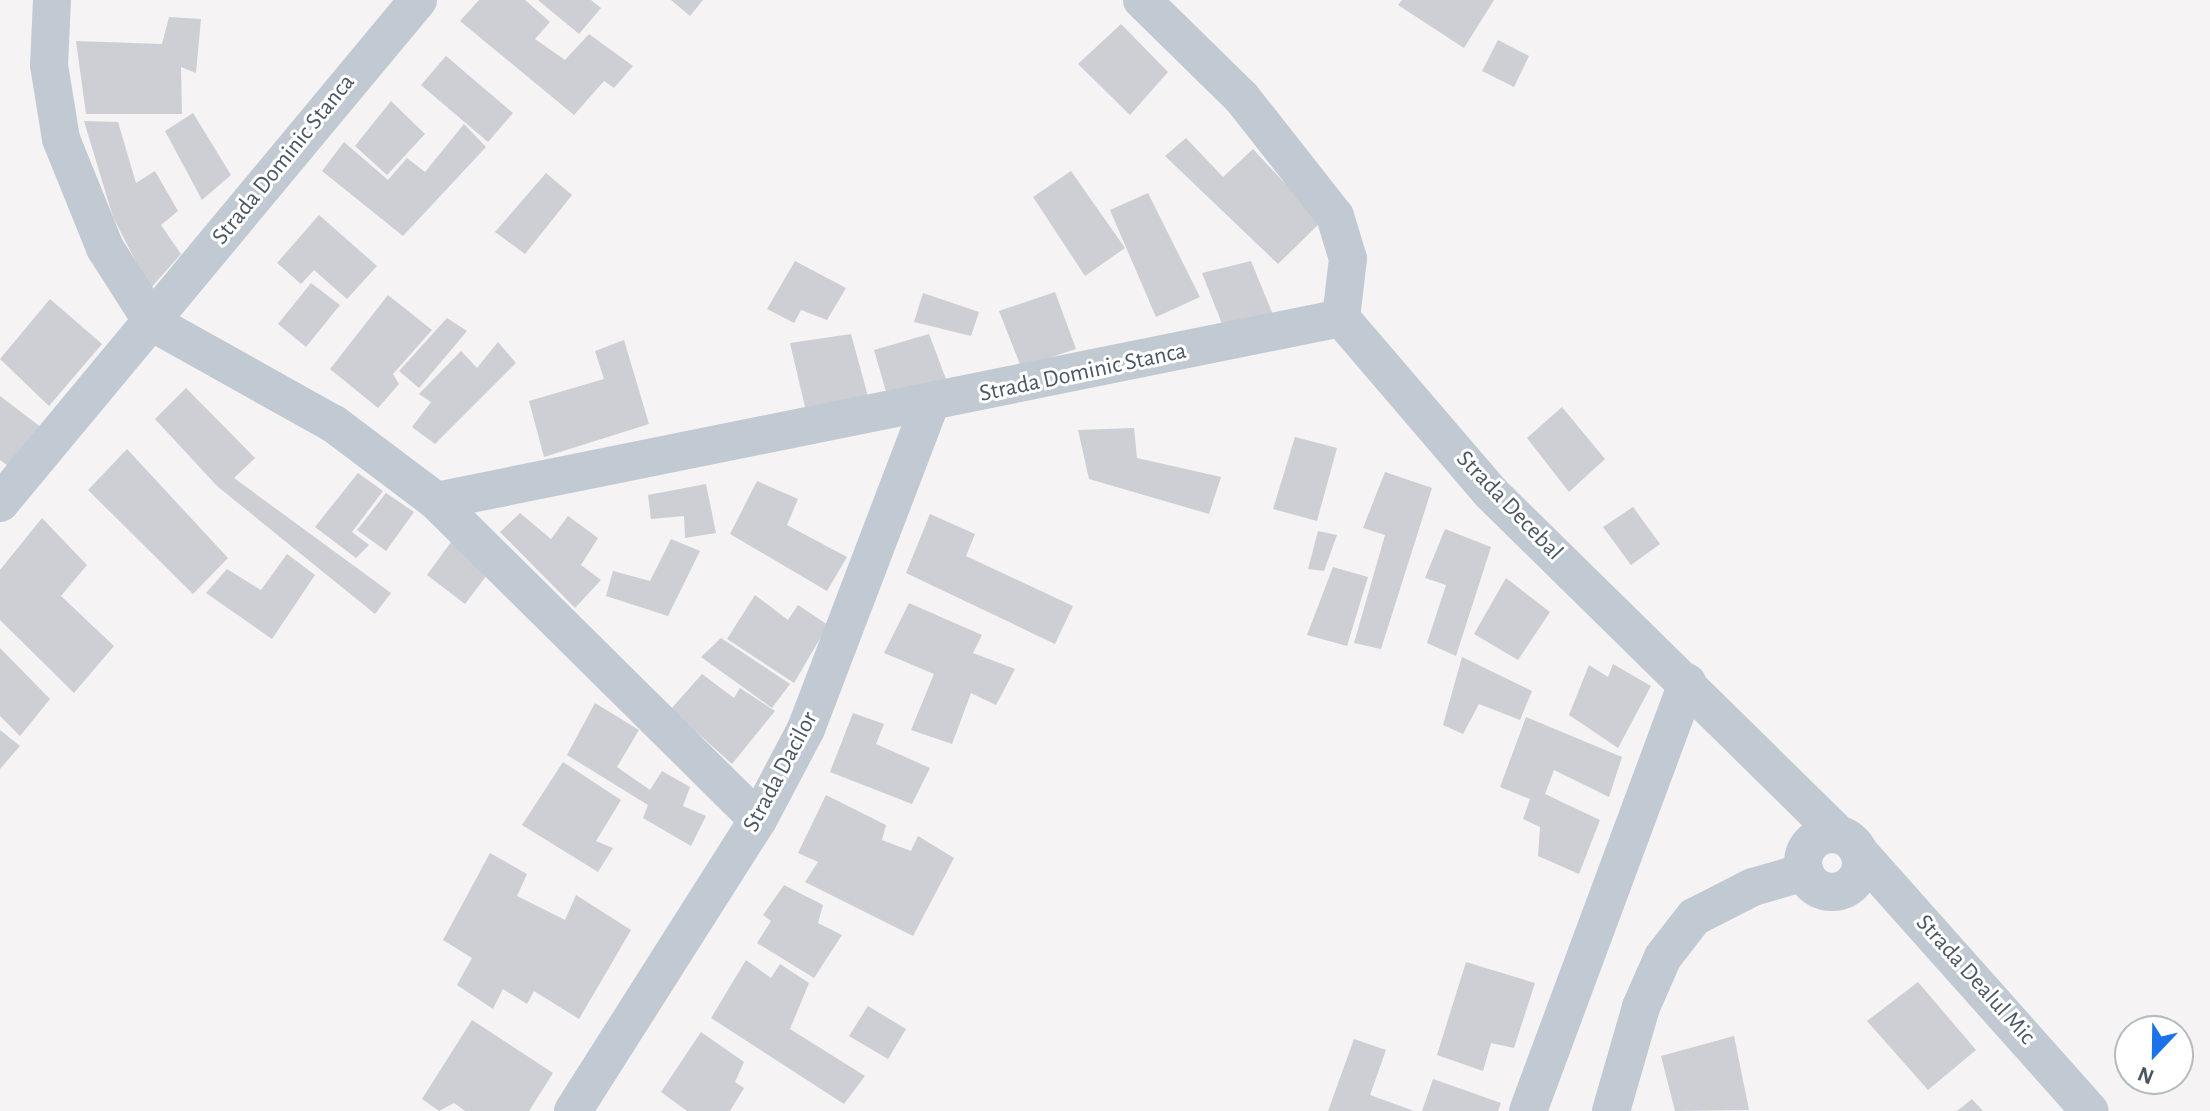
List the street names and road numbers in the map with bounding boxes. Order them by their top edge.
street label: Strada Dominic Stanca [206,69,362,251]
street label: Strada Dominic Stanca [977,337,1189,409]
street label: Strada Decebal [1450,445,1568,567]
street label: Strada Dacilor [737,707,825,837]
street label: Strada Dealul Mic [1909,909,2041,1051]

